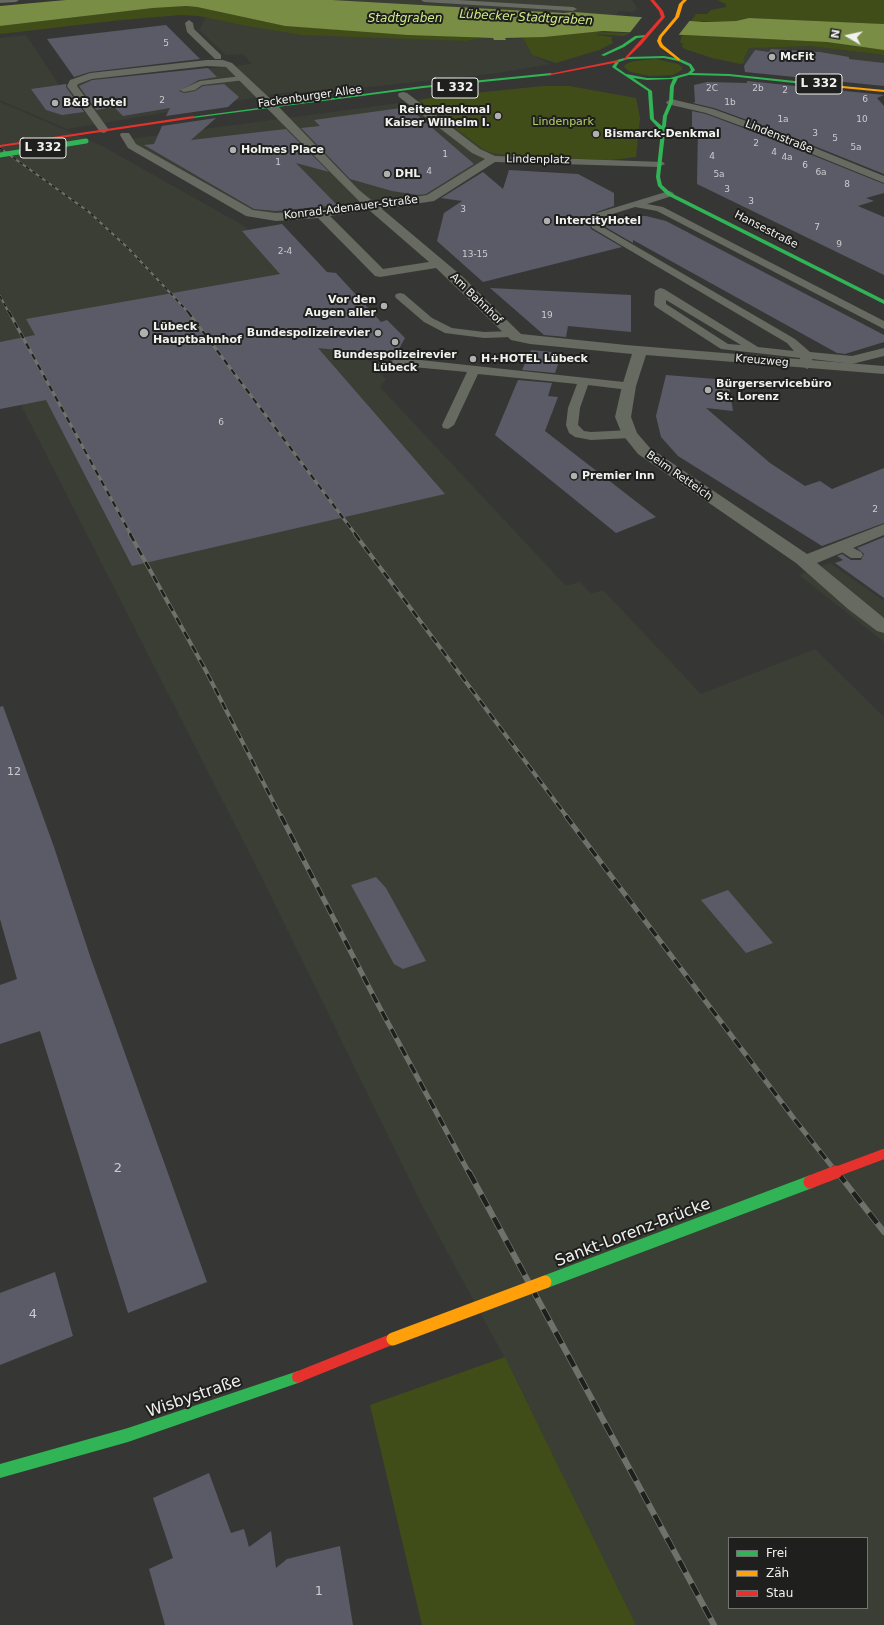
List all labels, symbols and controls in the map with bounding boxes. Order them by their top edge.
water label: Lübecker Stadtgraben [459,7,593,29]
water label: Stadtgraben [368,12,442,26]
north arrow [828,16,868,56]
text: N [829,28,843,40]
house number: 5 [163,39,169,49]
place label: McFit [780,50,814,64]
marker: McFit [767,52,777,62]
road number: L 332 [796,74,842,94]
road number: L 332 [432,78,478,98]
street label: Fackenburger Allee [257,83,363,111]
house number: 2C [706,84,718,94]
house number: 2b [752,84,764,94]
house number: 2 [782,86,788,96]
house number: 6 [862,95,868,105]
place label: B&B Hotel [63,96,126,110]
house number: 2 [159,96,165,106]
marker: B&B Hotel [50,98,60,108]
house number: 1b [724,98,736,108]
place label: Reiterdenkmal Kaiser Wilhelm I. [385,103,490,129]
marker: Reiterdenkmal Kaiser Wilhelm I. [493,111,503,121]
park label: Lindenpark [532,115,594,129]
house number: 1a [777,115,789,125]
house number: 10 [856,115,868,125]
street label: Lindenstraße [743,117,815,157]
place label: Bismarck-Denkmal [604,127,720,141]
marker: Bismarck-Denkmal [591,129,601,139]
house number: 3 [812,129,818,139]
house number: 5 [832,134,838,144]
road number: L 332 [20,138,66,158]
house number: 2 [753,139,759,149]
place label: Holmes Place [241,143,324,157]
house number: 5a [850,143,862,153]
marker: Holmes Place [228,145,238,155]
house number: 4 [771,148,777,158]
house number: 1 [442,150,448,160]
house number: 4 [709,152,715,162]
street label: Lindenplatz [506,153,570,167]
house number: 4a [781,153,793,163]
house number: 1 [275,158,281,168]
house number: 6 [802,161,808,171]
place label: DHL [395,167,420,181]
house number: 4 [426,167,432,177]
house number: 6a [815,168,827,178]
marker: DHL [382,169,392,179]
house number: 5a [713,170,725,180]
house number: 8 [844,180,850,190]
house number: 3 [724,185,730,195]
street label: Konrad-Adenauer-Straße [283,193,419,223]
house number: 3 [748,197,754,207]
house number: 3 [460,205,466,215]
street label: Hansestraße [732,208,800,252]
place label: IntercityHotel [555,214,641,228]
marker: IntercityHotel [542,216,552,226]
house number: 7 [814,223,820,233]
house number: 9 [836,240,842,250]
house number: 2-4 [278,247,292,257]
house number: 13-15 [462,250,488,260]
street label: Am Bahnhof [447,271,505,327]
place label: Vor den Augen aller [305,293,376,319]
marker: Vor den Augen aller [379,301,389,311]
house number: 19 [541,311,553,321]
place label: Lübeck Hauptbahnhof [153,320,242,346]
place label: Bundespolizeirevier [247,326,370,340]
marker: Lübeck Hauptbahnhof [138,327,150,339]
marker: Bundespolizeirevier [373,328,383,338]
marker: Bundespolizeirevier Lübeck [390,337,400,347]
place label: Bundespolizeirevier Lübeck [333,348,457,374]
place label: H+HOTEL Lübeck [481,352,588,366]
street label: Kreuzweg [735,352,789,370]
marker: H+HOTEL Lübeck [468,354,478,364]
place label: Bürgerservicebüro St. Lorenz [716,377,831,403]
marker: Bürgerservicebüro St. Lorenz [703,385,713,395]
house number: 6 [218,418,224,428]
street label: Beim Retteich [644,449,714,503]
place label: Premier Inn [582,469,655,483]
marker: Premier Inn [569,471,579,481]
house number: 2 [872,505,878,515]
house number: 12 [7,765,21,779]
house number: 2 [114,1161,122,1177]
street label: Sankt-Lorenz-Brücke [553,1195,713,1271]
house number: 4 [29,1307,37,1323]
street label: Wisbystraße [144,1372,244,1422]
legend [728,1537,868,1609]
text: Frei [766,1546,787,1560]
text: Zäh [766,1566,789,1580]
house number: 1 [315,1584,323,1600]
text: Stau [766,1586,793,1600]

